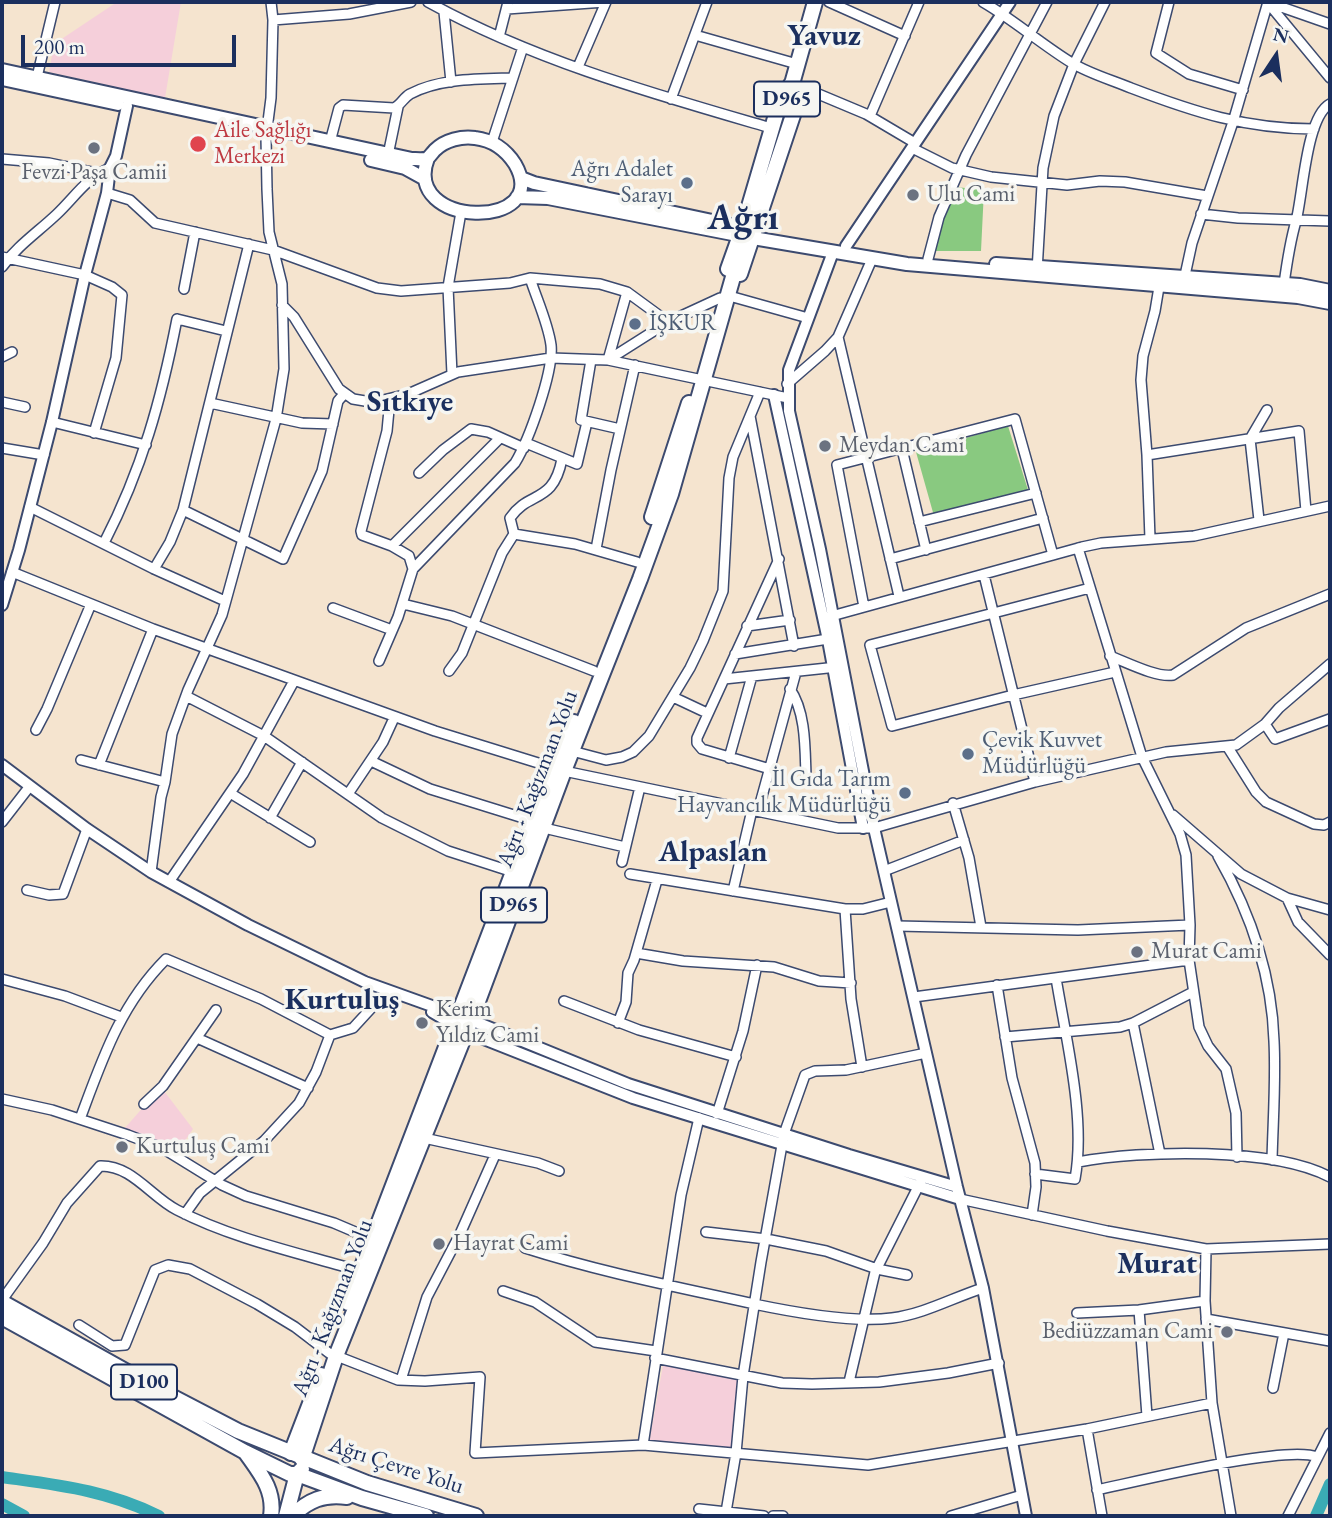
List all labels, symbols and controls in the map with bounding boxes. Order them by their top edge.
district label: Yavuz [787,19,861,55]
scale bar [24,21,240,65]
north arrow [1241,21,1311,91]
text: N [1271,21,1291,49]
text: 200 m [34,33,85,60]
road number: D965 [754,82,820,116]
place label: Aile Sağlığı Merkezi [214,117,311,171]
marker: Aile Sağlığı Merkezi [188,134,208,154]
marker: Fevzi Paşa Camii [86,140,102,156]
place label: Ağrı Adalet Sarayı [571,156,673,210]
place label: Fevzi Paşa Camii [21,159,167,187]
marker: Ağrı Adalet Sarayı [679,175,695,191]
place label: Ulu Cami [927,181,1015,209]
marker: Ulu Cami [905,187,921,203]
district label: Ağrı [707,197,779,241]
place label: İŞKUR [649,310,717,338]
marker: İŞKUR [627,316,643,332]
district label: Sıtkıye [367,385,453,421]
place label: Meydan Cami [839,432,964,460]
marker: Meydan Cami [817,438,833,454]
street label: Ağrı - Kağızman Yolu [492,687,584,871]
place label: Çevik Kuvvet Müdürlüğü [982,727,1102,781]
marker: Çevik Kuvvet Müdürlüğü [960,746,976,762]
place label: İl Gıda Tarım Hayvancılık Müdürlüğü [677,766,891,820]
marker: İl Gıda Tarım Hayvancılık Müdürlüğü [897,785,913,801]
district label: Alpaslan [658,835,768,871]
road number: D965 [481,888,547,922]
place label: Murat Cami [1151,938,1262,966]
marker: Murat Cami [1129,944,1145,960]
district label: Kurtuluş [285,983,399,1019]
place label: Kerim Yıldız Cami [436,996,539,1050]
marker: Kerim Yıldız Cami [414,1015,430,1031]
place label: Kurtuluş Cami [136,1133,270,1161]
marker: Kurtuluş Cami [114,1139,130,1155]
street label: Ağrı - Kağızman Yolu [287,1216,379,1400]
place label: Hayrat Cami [453,1230,568,1258]
marker: Hayrat Cami [431,1236,447,1252]
district label: Murat [1117,1247,1197,1283]
place label: Bediüzzaman Cami [1042,1318,1213,1346]
marker: Bediüzzaman Cami [1219,1324,1235,1340]
road number: D100 [111,1364,177,1400]
street label: Ağrı Çevre Yolu [325,1431,467,1501]

